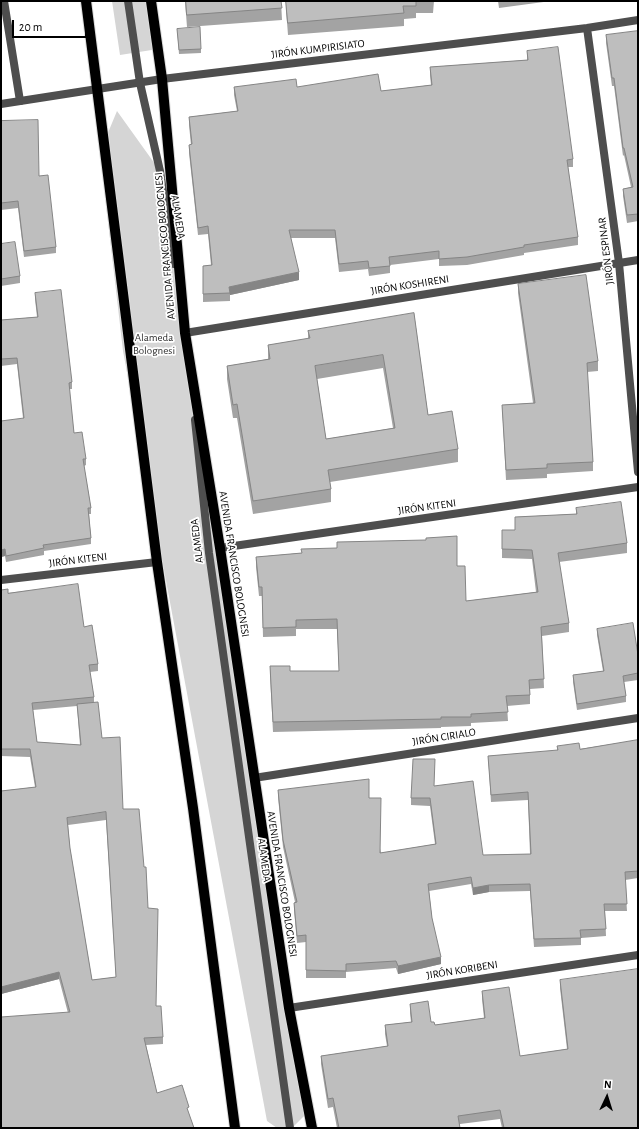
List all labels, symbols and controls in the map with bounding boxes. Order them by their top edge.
scale bar [14,12,89,38]
text: 20 m [19,21,42,33]
street label: JIRÓN KUMPIRISIATO [271,37,365,61]
street label: AVENIDA FRANCISCO BOLOGNESI [152,172,178,320]
street label: ALAMEDA [168,194,188,240]
street label: JIRÓN ESPINAR [595,217,617,285]
street label: JIRÓN KOSHIRENI [370,272,450,298]
park label: Alameda Bolognesi [133,331,175,357]
street label: AVENIDA FRANCISCO BOLOGNESI [216,490,252,638]
street label: JIRÓN KITENI [397,496,457,518]
street label: ALAMEDA [188,518,206,564]
street label: JIRÓN KITENI [48,550,108,570]
street label: JIRÓN CIRIALO [411,725,477,749]
street label: AVENIDA FRANCISCO BOLOGNESI [264,810,300,958]
street label: ALAMEDA [254,837,274,883]
street label: JIRÓN KORIBENI [425,958,499,982]
north arrow [587,1077,627,1117]
text: N [604,1079,612,1090]

